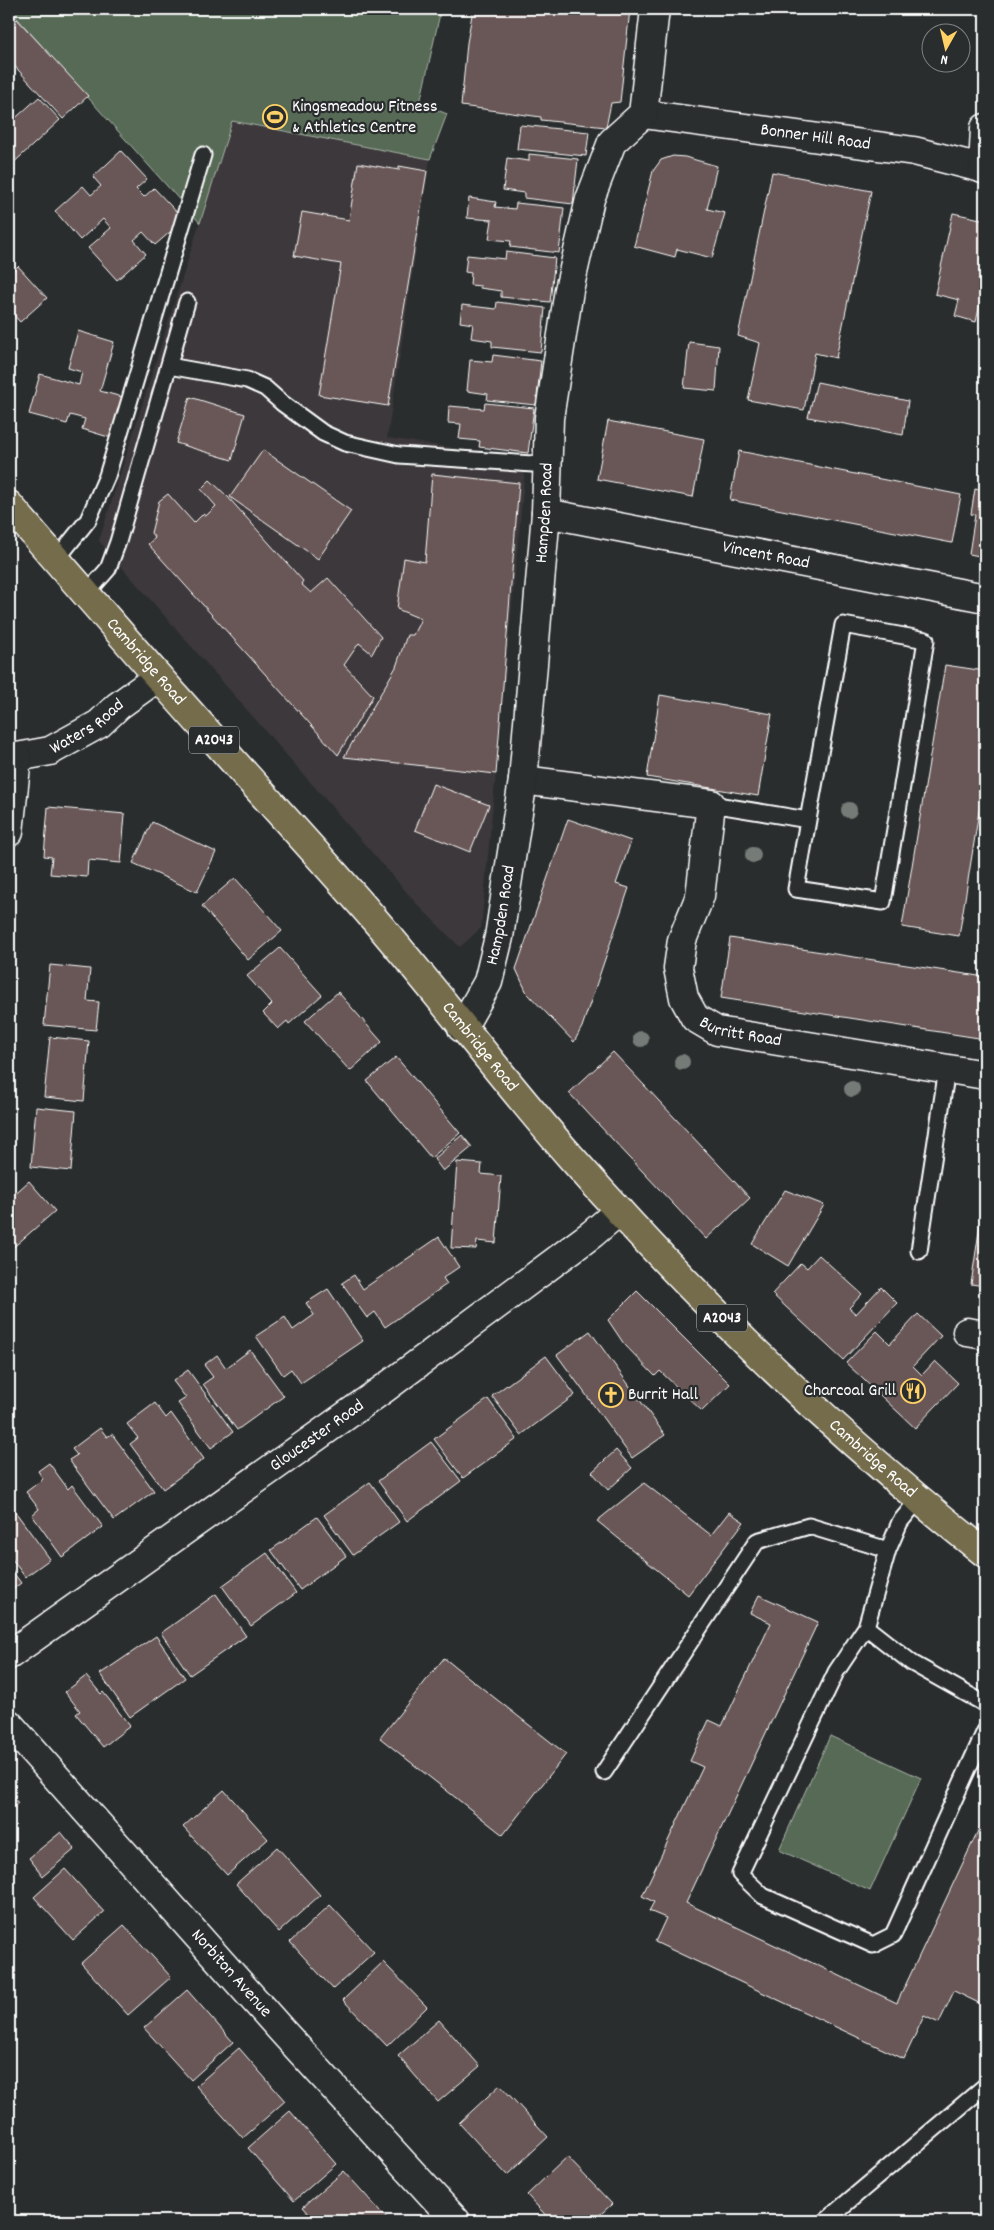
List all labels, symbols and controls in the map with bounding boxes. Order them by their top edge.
north arrow [922,22,972,72]
text: N [940,48,949,69]
place label: Kingsmeadow Fitness & Athletics Centre [292,95,438,141]
sports icon: Kingsmeadow Fitness & Athletics Centre [262,104,288,130]
street label: Bonner Hill Road [759,118,872,157]
street label: Hampden Road [529,462,560,564]
street label: Vincent Road [720,535,812,576]
street label: Cambridge Road [100,613,191,711]
street label: Waters Road [45,693,129,761]
road number: A2043 [189,726,239,754]
street label: Hampden Road [480,864,522,968]
street label: Cambridge Road [435,997,524,1098]
street label: Burritt Road [694,1011,783,1054]
road number: A2043 [697,1305,747,1332]
restaurant icon: Charcoal Grill [900,1378,926,1404]
place label: Charcoal Grill [804,1379,897,1404]
church icon: Burrit Hall [598,1382,624,1408]
place label: Burrit Hall [628,1383,699,1408]
street label: Gloucester Road [265,1394,370,1478]
street label: Cambridge Road [823,1414,922,1505]
street label: Norbiton Avenue [185,1924,277,2023]

